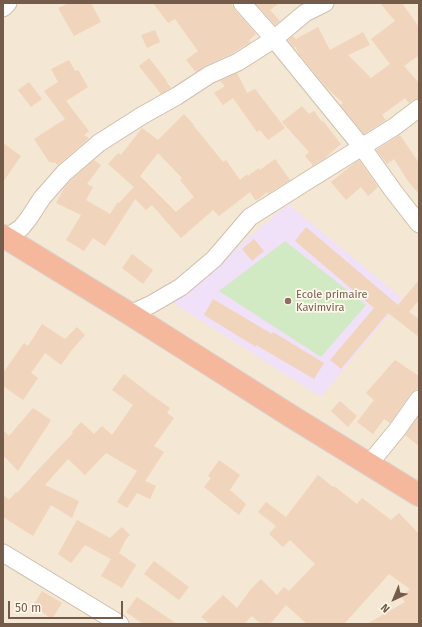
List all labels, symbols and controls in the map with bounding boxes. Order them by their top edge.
place label: Ecole primaire Kavimvira [296,288,368,314]
marker: Ecole primaire Kavimvira [283,296,293,306]
north arrow [374,579,414,619]
scale bar [10,593,125,619]
text: 50 m [15,601,41,615]
text: N [378,601,392,615]

